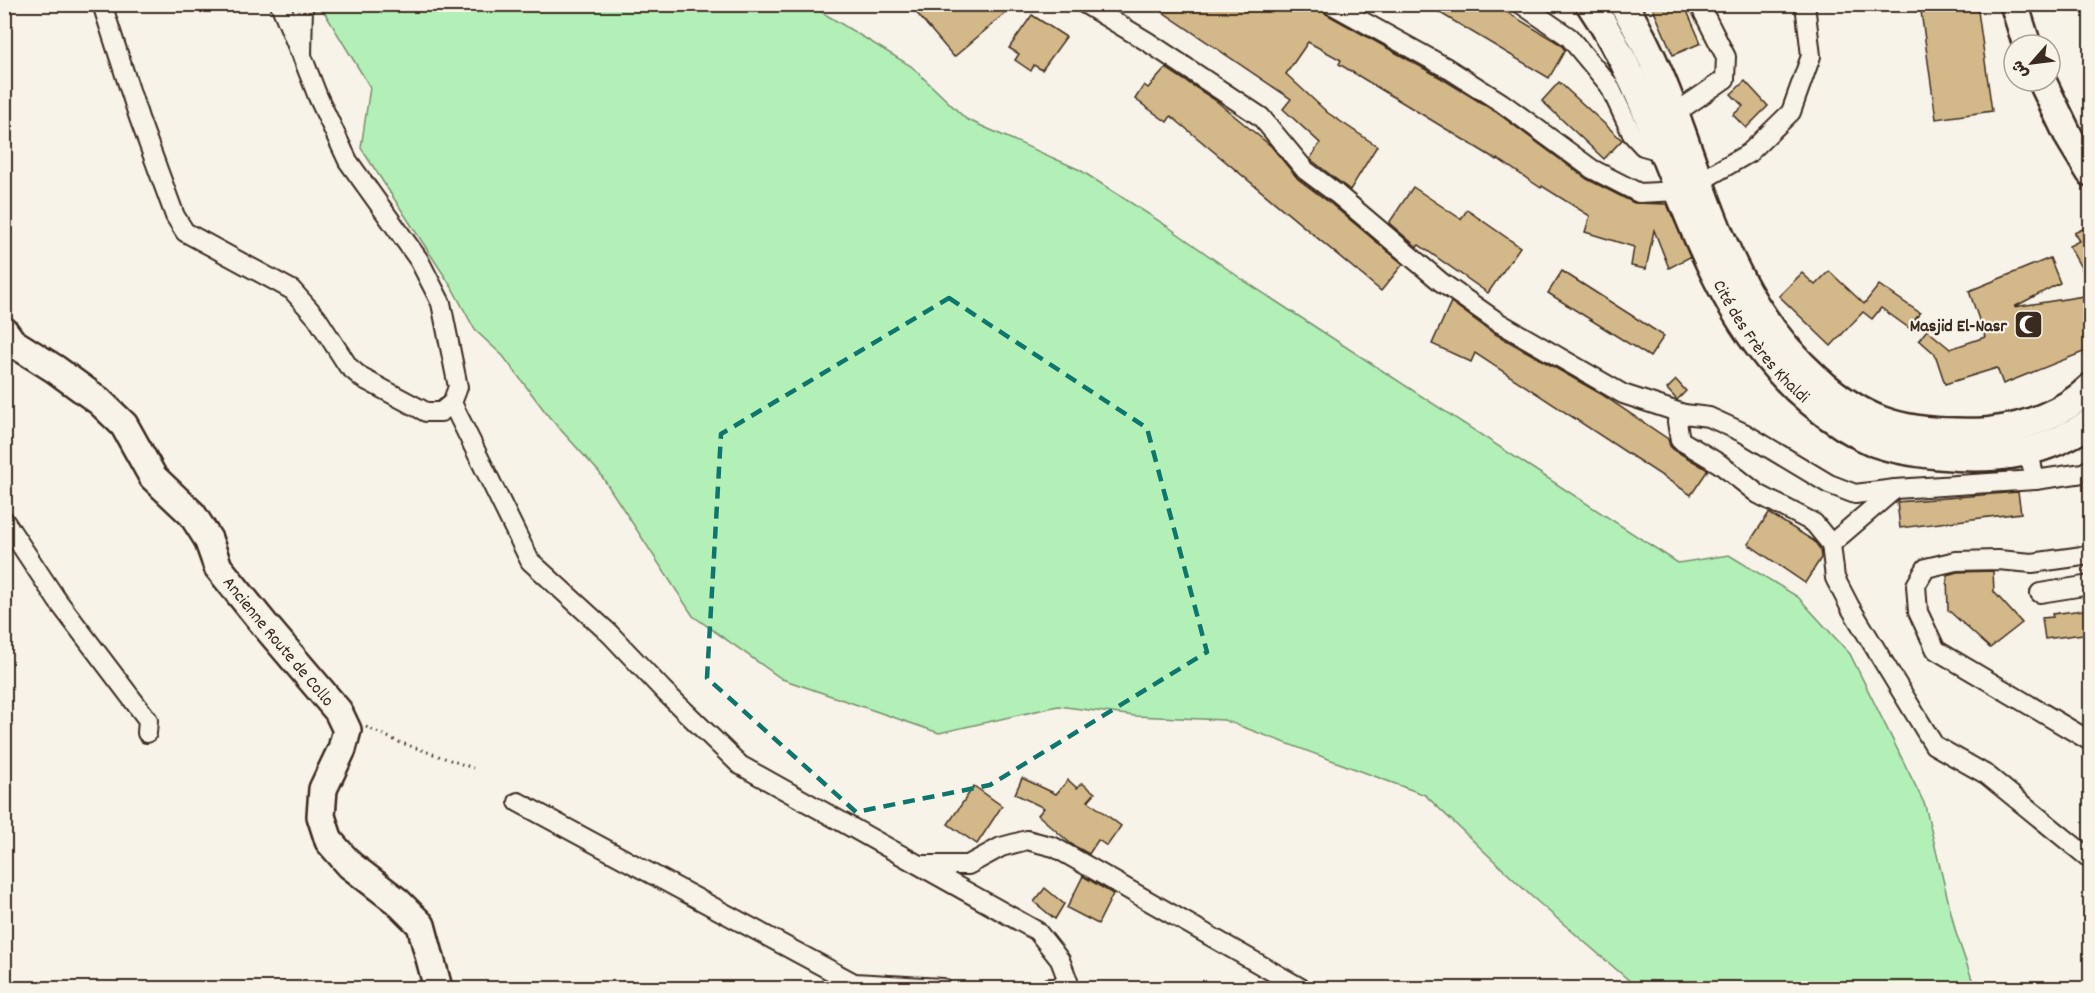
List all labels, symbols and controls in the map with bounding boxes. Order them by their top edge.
north arrow [2002,33,2062,93]
text: ش [2007,56,2035,82]
street label: Cité des Frères Khaldi [1705,276,1814,410]
mosque icon: Masjid El-Nasr [2012,309,2044,341]
place label: Masjid El-Nasr [1910,315,2007,340]
street label: Ancienne Route de Collo [215,572,339,713]

